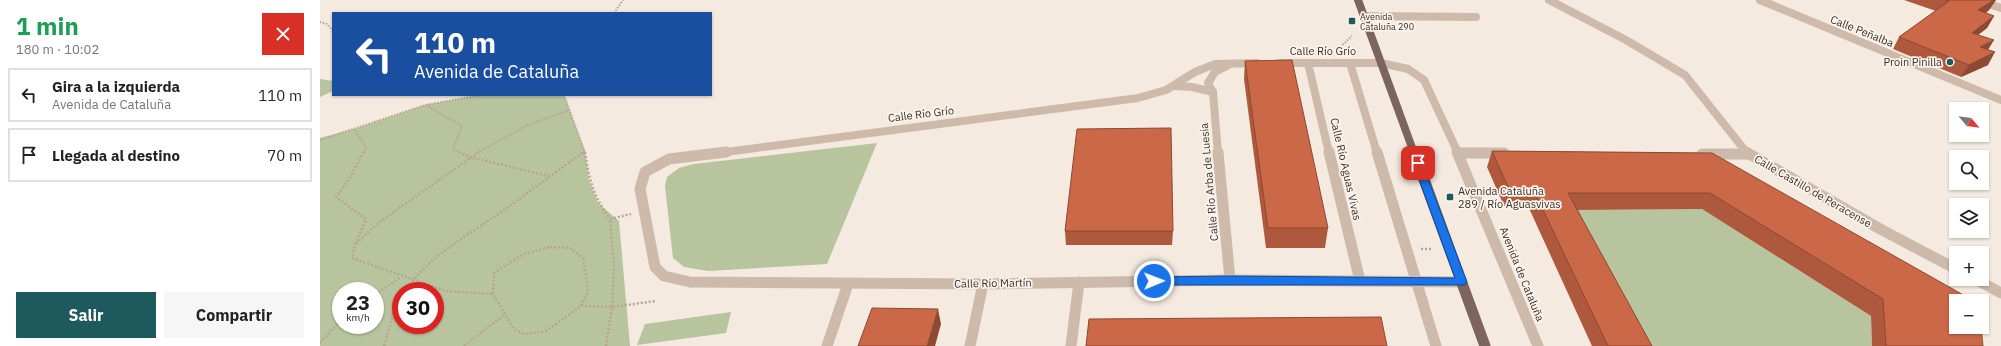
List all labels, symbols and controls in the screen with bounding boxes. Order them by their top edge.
text: 1 min [16,10,79,42]
place label: Avenida Cataluña 290 [1360,11,1414,32]
street label: Calle Peñalba [1828,12,1896,50]
button: close [262,13,304,55]
marker: Avenida Cataluña 290 [1347,16,1357,26]
text: 110 m [414,24,496,61]
icon: left [348,28,400,80]
text: 180 m · 10:02 [16,41,99,58]
street label: Calle Río Grío [1290,44,1356,58]
place label: Proin Pinilla [1883,55,1942,69]
marker: Proin Pinilla [1945,57,1955,67]
text: Avenida de Cataluña [414,60,579,83]
text: Gira a la izquierda [52,77,180,96]
icon: left [18,84,40,106]
text: 110 m [258,86,302,105]
text: Avenida de Cataluña [52,96,171,113]
north arrow [1949,102,1989,142]
map controls [1949,102,1989,334]
street label: Calle Río Grío [887,103,955,125]
street label: Calle Río Aguas Vivas [1327,116,1365,222]
street label: Calle Río Arba de Luesia [1197,122,1221,242]
icon: arrive [18,144,40,166]
text: Llegada al destino [52,146,180,165]
text: 70 m [267,146,302,165]
pin [1401,146,1435,180]
button: search [1949,150,1989,190]
icon: arrive [1407,152,1429,174]
street label: Calle Castillo de Peracense [1752,152,1874,230]
place label: Avenida Cataluña 289 / Río Aguasvivas [1458,184,1561,211]
marker: Avenida Cataluña 289 / Río Aguasvivas [1445,192,1455,202]
button: layers [1949,198,1989,238]
street label: Avenida de Cataluña [1497,225,1547,323]
button: + [1949,246,1989,286]
position arrow [1133,260,1175,302]
street label: Calle Río Martín [954,275,1032,291]
speed limit sign: 30 [392,282,444,334]
text: 23 [346,289,370,316]
button: Salir [16,292,156,338]
button: Compartir [164,292,304,338]
button: − [1949,294,1989,334]
text: km/h [346,311,370,324]

